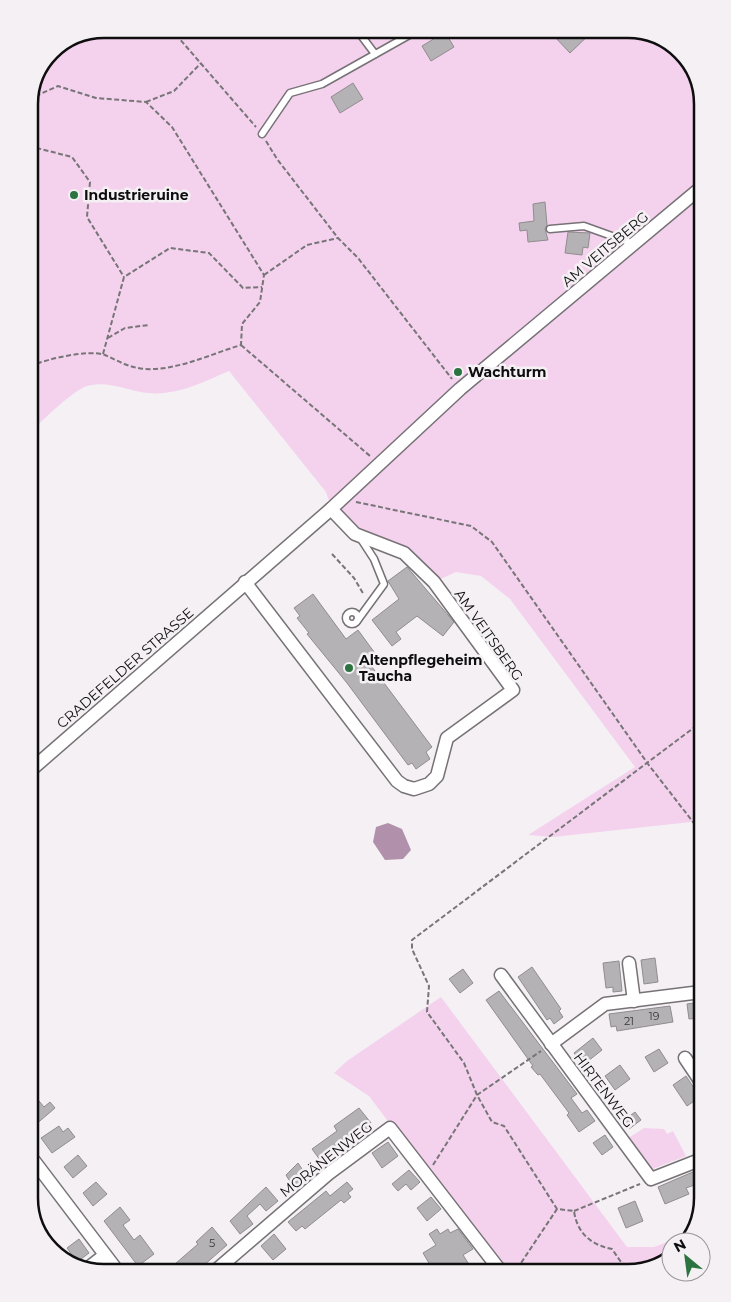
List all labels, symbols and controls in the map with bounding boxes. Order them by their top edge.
place label: Industrieruine [84,186,189,204]
marker: Industrieruine [68,189,80,201]
street label: AM VEITSBERG [558,208,652,290]
place label: Wachturm [468,363,546,381]
marker: Wachturm [452,366,464,378]
street label: AM VEITSBERG [451,586,527,684]
street label: CRADEFELDER STRASSE [53,604,197,732]
place label: Altenpflegeheim Taucha [358,651,483,685]
marker: Altenpflegeheim Taucha [343,662,355,674]
house number: 19 [649,1009,660,1023]
house number: 21 [624,1014,634,1028]
street label: HIRTENWEG [570,1049,638,1131]
street label: MORÄNENWEG [276,1117,376,1201]
north arrow [661,1232,711,1282]
text: N [670,1235,689,1256]
house number: 5 [209,1236,215,1250]

